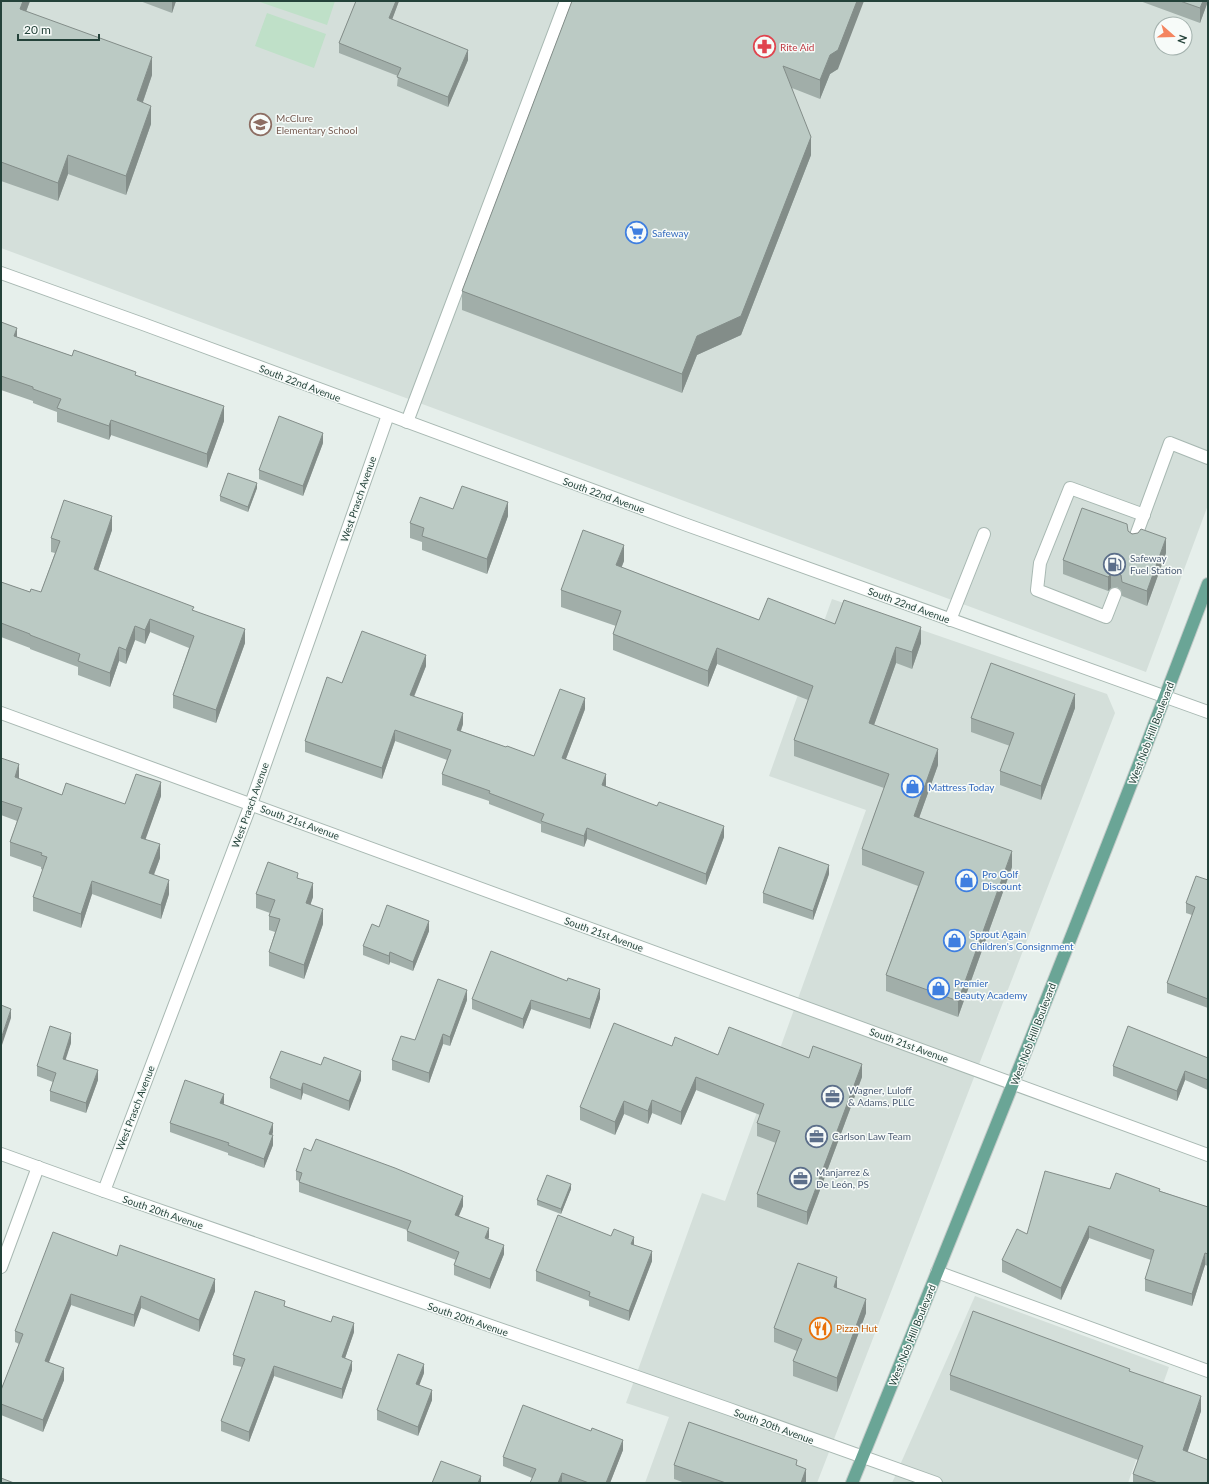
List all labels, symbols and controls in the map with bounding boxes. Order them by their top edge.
scale bar [18,16,99,42]
north arrow [1153,16,1193,56]
text: 20 m [24,22,51,37]
text: N [1175,33,1190,46]
pharmacy icon: Rite Aid [752,34,778,60]
place label: Rite Aid [780,41,814,53]
school or university icon: McClure Elementary School [247,111,273,137]
place label: McClure Elementary School [276,112,358,136]
supermarket icon: Safeway [623,220,649,246]
place label: Safeway [652,227,689,239]
street label: South 22nd Avenue [257,362,343,404]
street label: West Prasch Avenue [338,454,378,544]
street label: South 22nd Avenue [561,475,647,515]
fuel station icon: Safeway Fuel Station [1101,551,1127,577]
place label: Safeway Fuel Station [1130,552,1182,576]
street label: South 22nd Avenue [866,585,952,625]
street label: West Nob Hill Boulevard [1126,680,1176,786]
street label: West Prasch Avenue [229,761,271,849]
shop icon: Mattress Today [899,774,925,800]
place label: Mattress Today [928,781,995,793]
street label: South 21st Avenue [259,802,341,842]
shop icon: Pro Golf Discount [954,867,980,893]
place label: Pro Golf Discount [982,868,1022,892]
street label: South 21st Avenue [563,914,645,954]
shop icon: Sprout Again Children's Consignment [942,927,968,953]
place label: Sprout Again Children's Consignment [970,928,1074,952]
shop icon: Premier Beauty Academy [925,976,951,1002]
place label: Premier Beauty Academy [954,977,1028,1001]
street label: West Nob Hill Boulevard [1008,981,1058,1087]
street label: South 21st Avenue [868,1025,950,1065]
street label: West Prasch Avenue [113,1064,157,1152]
office icon: Wagner, Luloff & Adams, PLLC [819,1083,845,1109]
place label: Wagner, Luloff & Adams, PLLC [848,1084,915,1108]
office icon: Carlson Law Team [803,1123,829,1149]
place label: Carlson Law Team [832,1130,911,1142]
office icon: Manjarrez & De León, PS [788,1165,814,1191]
place label: Manjarrez & De León, PS [816,1166,870,1190]
street label: South 20th Avenue [121,1193,205,1231]
street label: West Nob Hill Boulevard [886,1283,938,1387]
street label: South 20th Avenue [426,1300,510,1338]
restaurant icon: Pizza Hut [807,1315,833,1341]
place label: Pizza Hut [836,1322,878,1334]
street label: South 20th Avenue [732,1406,816,1446]

